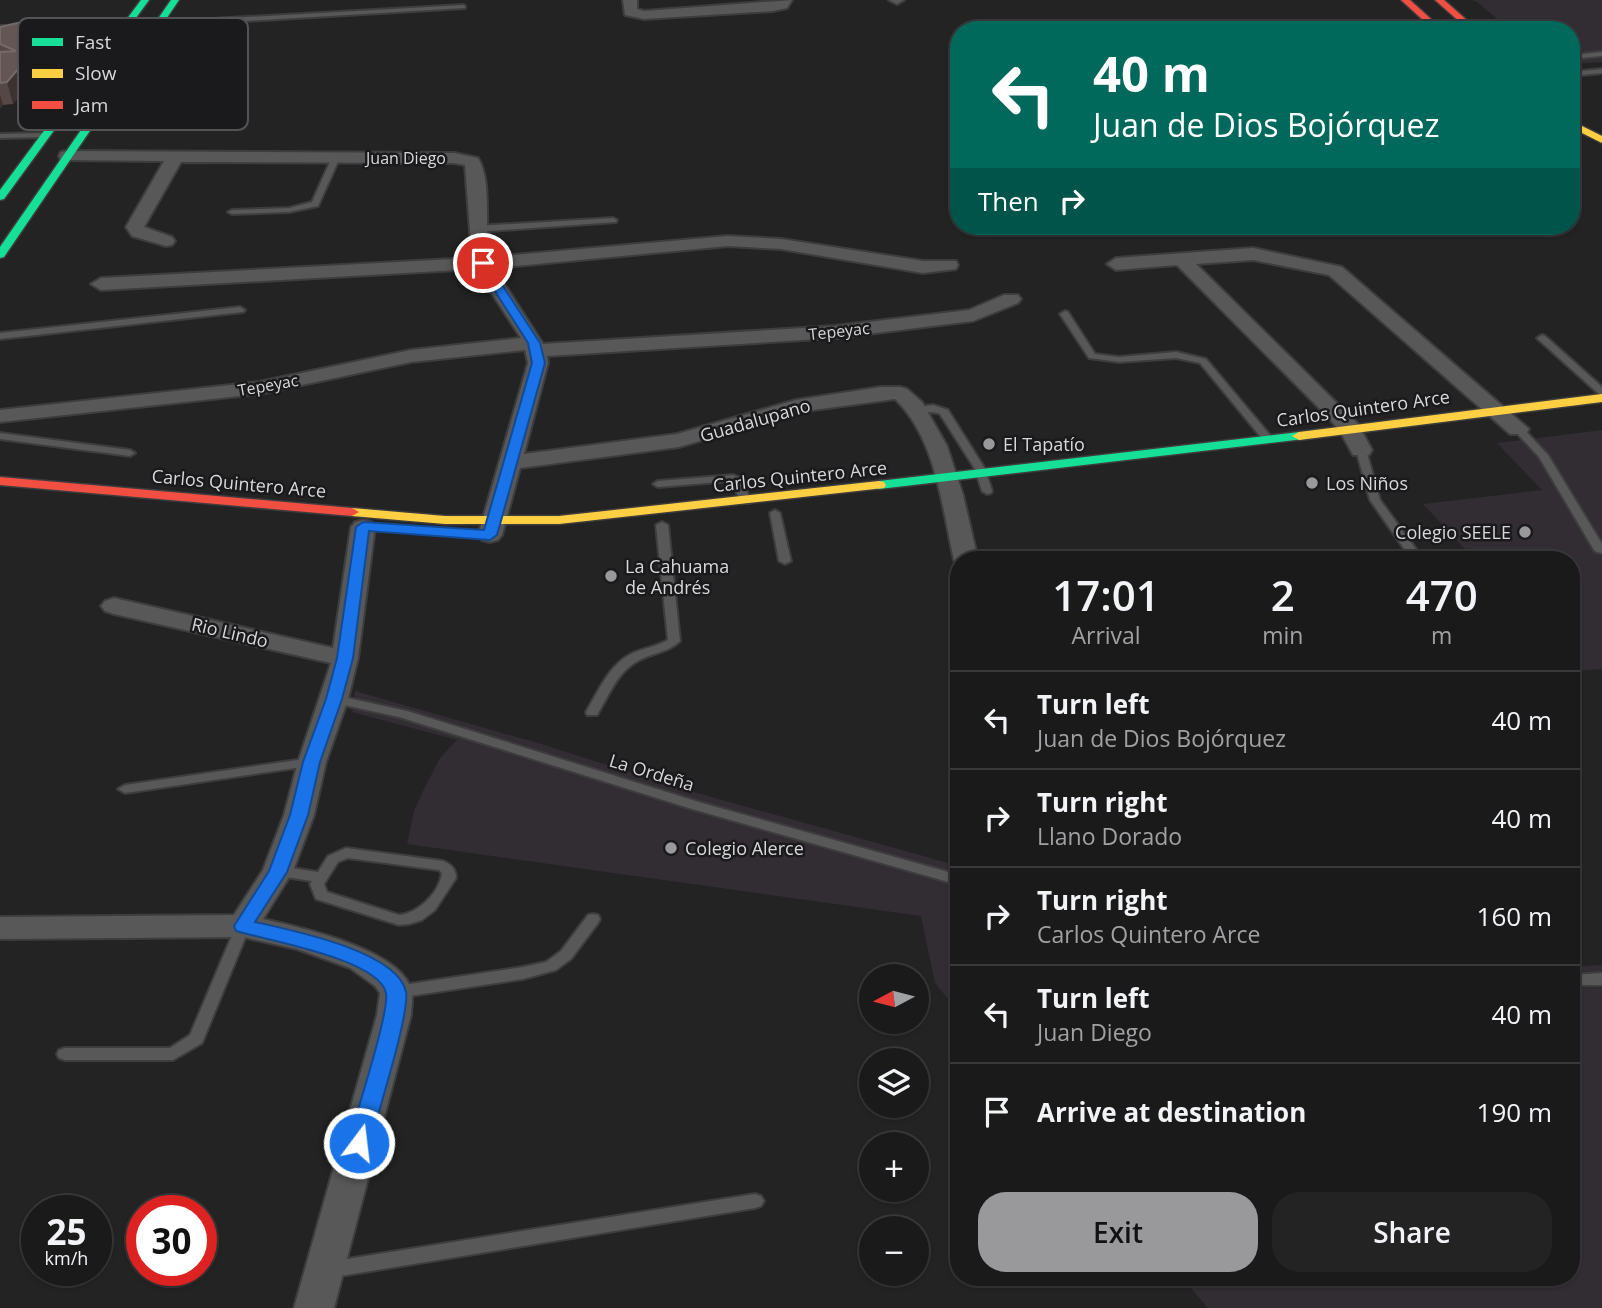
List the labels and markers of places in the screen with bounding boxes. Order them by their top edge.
pin [453,233,513,293]
place label: El Tapatío [1003,432,1085,456]
marker: El Tapatío [981,436,997,452]
place label: Los Niños [1326,471,1408,495]
marker: Los Niños [1304,475,1320,491]
place label: Colegio SEELE [1395,520,1511,544]
marker: Colegio SEELE [1517,524,1533,540]
place label: La Cahuama de Andrés [625,554,729,599]
marker: La Cahuama de Andrés [603,568,619,584]
place label: Colegio Alerce [685,836,804,860]
marker: Colegio Alerce [663,840,679,856]

